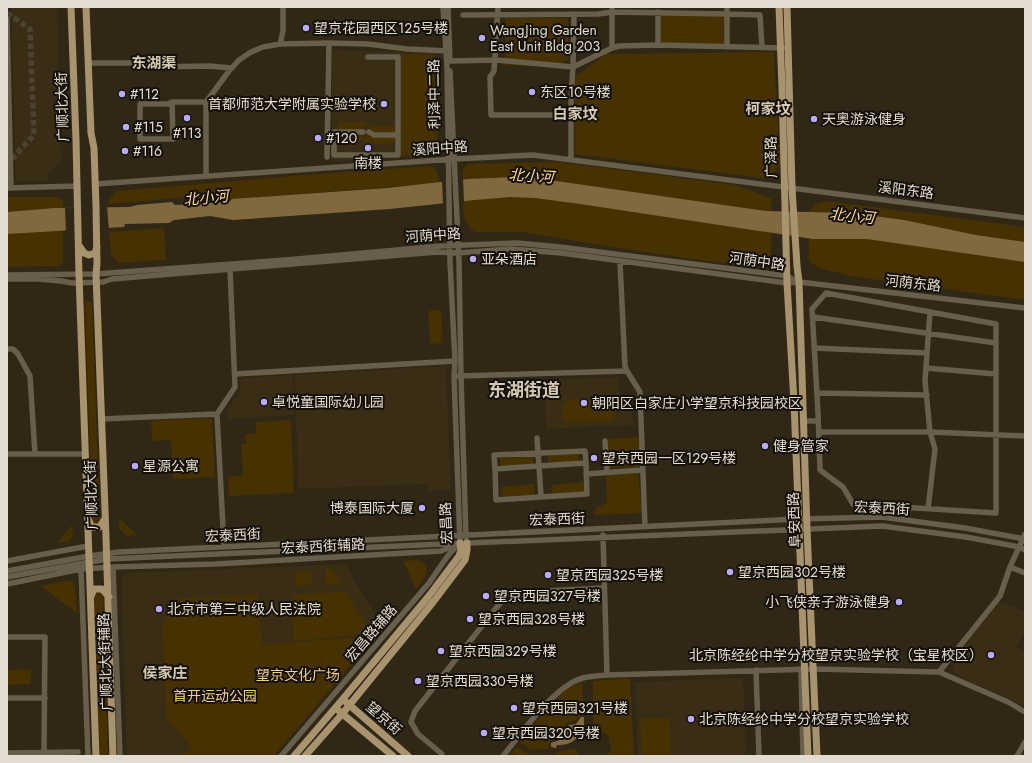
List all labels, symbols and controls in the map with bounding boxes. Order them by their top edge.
place label: 望京花园西区125号楼 [314,18,448,38]
place label: WangJing Garden East Unit Bldg 203 [490,20,601,56]
marker: 望京花园西区125号楼 [301,23,311,33]
marker: WangJing Garden East Unit Bldg 203 [477,33,487,43]
district label: 东湖渠 [131,52,177,74]
street label: 利泽中二路 [423,59,445,129]
street label: 广顺北大街 [51,72,73,142]
place label: 东区10号楼 [540,82,611,102]
place label: #112 [130,84,159,104]
marker: 东区10号楼 [527,87,537,97]
marker: #112 [117,89,127,99]
place label: 首都师范大学附属实验学校 [208,94,376,114]
district label: 柯家坟 [745,98,791,120]
marker: 首都师范大学附属实验学校 [379,99,389,109]
district label: 白家坟 [552,103,598,125]
place label: 天奥游泳健身 [822,109,906,129]
marker: #113 [182,113,192,123]
marker: 天奥游泳健身 [809,114,819,124]
place label: #115 [134,117,163,137]
marker: #115 [121,122,131,132]
place label: #113 [173,123,202,143]
place label: #120 [326,128,357,148]
marker: #120 [313,133,323,143]
street label: 溪阳中路 [411,136,469,160]
street label: 广泽路 [761,136,781,178]
place label: #116 [133,141,162,161]
marker: 南楼 [363,143,373,153]
marker: #116 [120,146,130,156]
place label: 南楼 [354,153,382,173]
water label: 北小河 [508,163,557,189]
street label: 溪阳东路 [877,177,935,203]
water label: 北小河 [183,185,232,211]
water label: 北小河 [828,203,879,230]
street label: 河荫中路 [404,223,462,247]
street label: 河荫中路 [728,247,786,275]
place label: 亚朵酒店 [481,249,537,269]
marker: 亚朵酒店 [468,254,478,264]
street label: 河荫东路 [884,270,942,296]
district label: 东湖街道 [488,377,560,403]
place label: 卓悦童国际幼儿园 [272,392,384,412]
place label: 朝阳区白家庄小学望京科技园校区 [592,393,802,413]
marker: 卓悦童国际幼儿园 [259,397,269,407]
marker: 朝阳区白家庄小学望京科技园校区 [579,398,589,408]
place label: 健身管家 [773,436,829,456]
marker: 健身管家 [760,441,770,451]
place label: 望京西园一区129号楼 [602,448,736,468]
marker: 望京西园一区129号楼 [589,453,599,463]
place label: 星源公寓 [143,456,199,476]
street label: 广顺北大街 [80,460,102,530]
marker: 星源公寓 [130,461,140,471]
street label: 阜安西路 [783,492,805,548]
street label: 宏泰西街 [854,497,910,519]
place label: 博泰国际大厦 [330,498,414,518]
street label: 宏昌路 [435,502,457,544]
marker: 博泰国际大厦 [417,503,427,513]
street label: 宏泰西街 [529,508,585,530]
street label: 宏泰西街 [205,524,261,546]
street label: 宏泰西街辅路 [281,534,365,558]
place label: 望京西园302号楼 [738,562,846,582]
place label: 望京西园325号楼 [556,565,664,585]
marker: 望京西园302号楼 [725,567,735,577]
marker: 望京西园325号楼 [543,570,553,580]
place label: 望京西园327号楼 [494,586,601,606]
marker: 望京西园327号楼 [481,591,491,601]
place label: 小飞侠亲子游泳健身 [765,592,891,612]
marker: 小飞侠亲子游泳健身 [894,597,904,607]
place label: 北京市第三中级人民法院 [167,599,321,619]
street label: 宏昌路辅路 [340,600,402,666]
marker: 北京市第三中级人民法院 [154,604,164,614]
place label: 望京西园328号楼 [478,609,585,629]
street label: 广顺北大街辅路 [93,613,117,711]
marker: 望京西园328号楼 [465,614,475,624]
place label: 望京西园329号楼 [449,641,557,661]
place label: 北京陈经纶中学分校望京实验学校（宝星校区） [689,645,983,665]
marker: 望京西园329号楼 [436,646,446,656]
marker: 北京陈经纶中学分校望京实验学校（宝星校区） [986,650,996,660]
district label: 侯家庄 [142,662,188,684]
park label: 望京文化广场 [256,665,340,685]
place label: 望京西园330号楼 [426,671,534,691]
marker: 望京西园330号楼 [413,676,423,686]
park label: 首开运动公园 [173,686,257,706]
street label: 望京街 [362,697,406,739]
place label: 望京西园321号楼 [522,698,628,718]
marker: 望京西园321号楼 [509,703,519,713]
place label: 北京陈经纶中学分校望京实验学校 [699,709,909,729]
marker: 北京陈经纶中学分校望京实验学校 [686,714,696,724]
place label: 望京西园320号楼 [492,723,600,743]
marker: 望京西园320号楼 [479,728,489,738]

